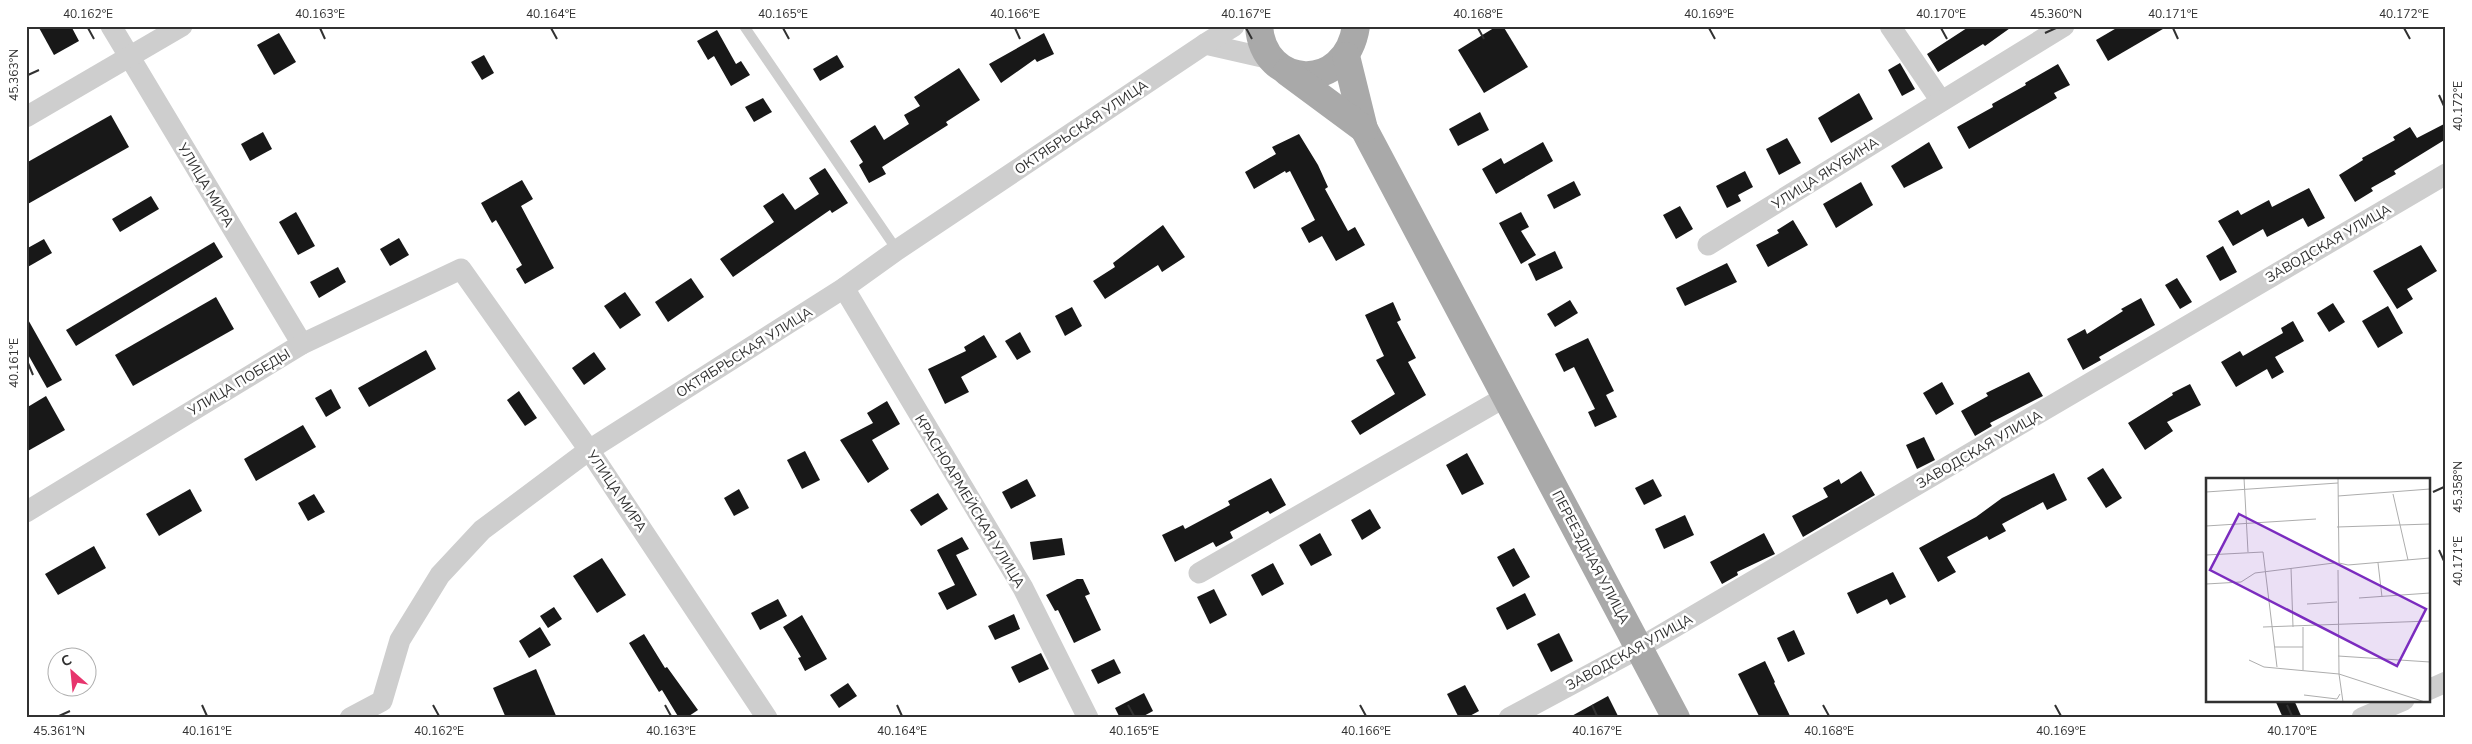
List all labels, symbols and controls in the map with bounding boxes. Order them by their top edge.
text: 40.162°E [63,6,113,22]
text: 40.163°E [295,6,345,22]
text: 40.164°E [526,6,576,22]
text: 40.165°E [758,6,808,22]
text: 40.166°E [990,6,1040,22]
text: 40.167°E [1221,6,1271,22]
text: 40.168°E [1453,6,1503,22]
text: 40.169°E [1684,6,1734,22]
text: 40.170°E [1916,6,1966,22]
text: 45.360°N [2030,6,2082,22]
text: 40.171°E [2148,6,2198,22]
text: 40.172°E [2379,6,2429,22]
text: 45.363°N [6,49,22,101]
street label: ОКТЯБРЬСКАЯ УЛИЦА [1011,76,1152,179]
text: 40.172°E [2450,81,2466,131]
street label: УЛИЦА ЯКУБИНА [1767,133,1882,214]
street label: УЛИЦА МИРА [172,139,238,231]
street label: ЗАВОДСКАЯ УЛИЦА [2262,200,2395,287]
street label: ОКТЯБРЬСКАЯ УЛИЦА [673,303,816,402]
text: 40.161°E [6,338,22,388]
street label: УЛИЦА ПОБЕДЫ [184,344,294,421]
street label: ЗАВОДСКАЯ УЛИЦА [1913,406,2046,493]
street label: КРАСНОАРМЕЙСКАЯ УЛИЦА [910,411,1029,592]
street label: УЛИЦА МИРА [582,446,651,536]
text: 45.358°N [2450,461,2466,513]
inset map [2206,478,2430,702]
street label: ПЕРЕЕЗДНАЯ УЛИЦА [1547,487,1634,627]
text: 40.171°E [2450,536,2466,586]
street label: ЗАВОДСКАЯ УЛИЦА [1562,610,1696,695]
north arrow [48,646,98,696]
text: С [58,650,75,671]
text: 45.361°N [33,723,85,739]
text: 40.161°E [182,723,232,739]
text: 40.162°E [414,723,464,739]
text: 40.163°E [646,723,696,739]
text: 40.164°E [877,723,927,739]
text: 40.165°E [1109,723,1159,739]
text: 40.166°E [1341,723,1391,739]
text: 40.167°E [1572,723,1622,739]
text: 40.168°E [1804,723,1854,739]
text: 40.169°E [2036,723,2086,739]
text: 40.170°E [2267,723,2317,739]

